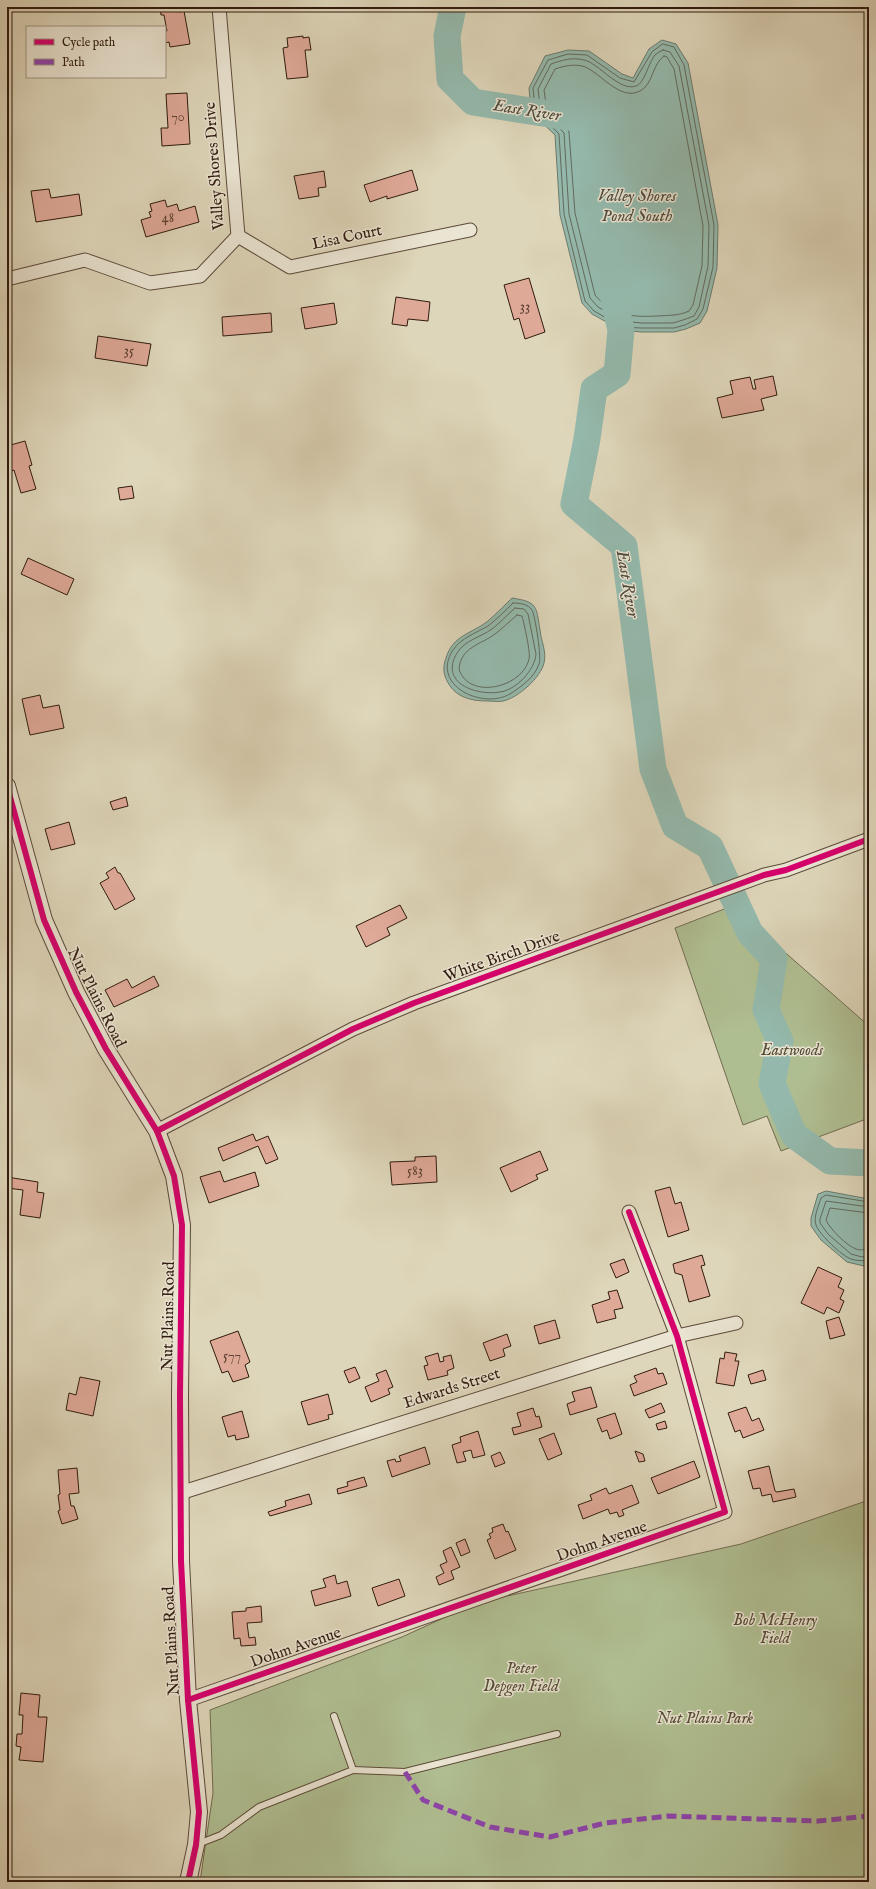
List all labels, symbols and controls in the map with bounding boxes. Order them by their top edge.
legend [26,26,166,78]
text: Cycle path [62,35,116,51]
text: Path [62,55,85,70]
water label: East River [491,95,564,127]
street label: Valley Shores Drive [201,101,230,232]
house number: 70 [171,108,185,126]
water label: Valley Shores Pond South [598,186,676,227]
house number: 48 [162,209,174,227]
street label: Lisa Court [310,221,384,255]
house number: 33 [520,298,530,316]
house number: 35 [124,342,134,360]
water label: East River [611,548,643,621]
street label: White Birch Drive [441,927,563,987]
street label: Nut Plains Road [62,945,130,1052]
park label: Eastwoods [760,1041,823,1061]
house number: 583 [407,1162,423,1180]
street label: Nut Plains Road [158,1261,180,1371]
house number: 577 [223,1347,241,1365]
street label: Edwards Street [401,1364,503,1414]
street label: Dohm Avenue [554,1517,650,1567]
street label: Nut Plains Road [159,1585,185,1696]
park label: Bob McHenry Field [733,1611,818,1649]
street label: Dohm Avenue [248,1623,344,1673]
park label: Peter Depgen Field [483,1659,560,1697]
park label: Nut Plains Park [657,1709,754,1729]

